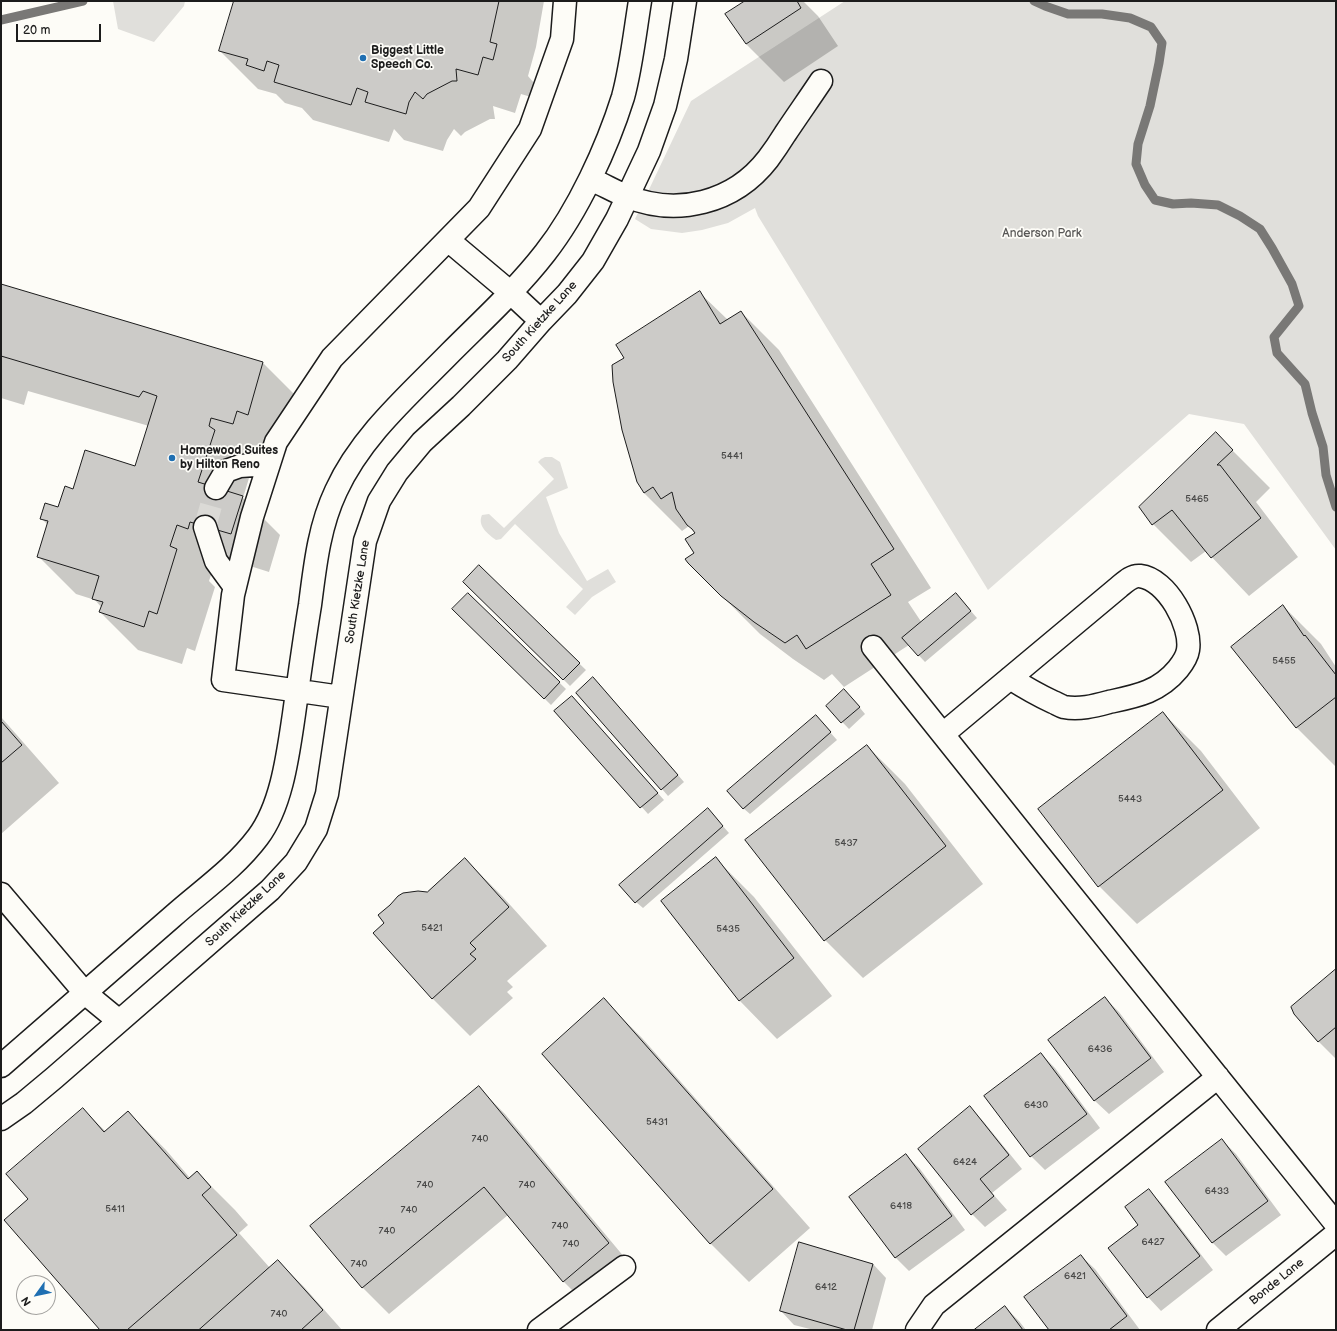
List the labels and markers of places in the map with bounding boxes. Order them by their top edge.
place label: Biggest Little Speech Co. [371,44,444,72]
marker: Biggest Little Speech Co. [358,53,368,63]
place label: Homewood Suites by Hilton Reno [180,444,278,472]
marker: Homewood Suites by Hilton Reno [167,453,177,463]

